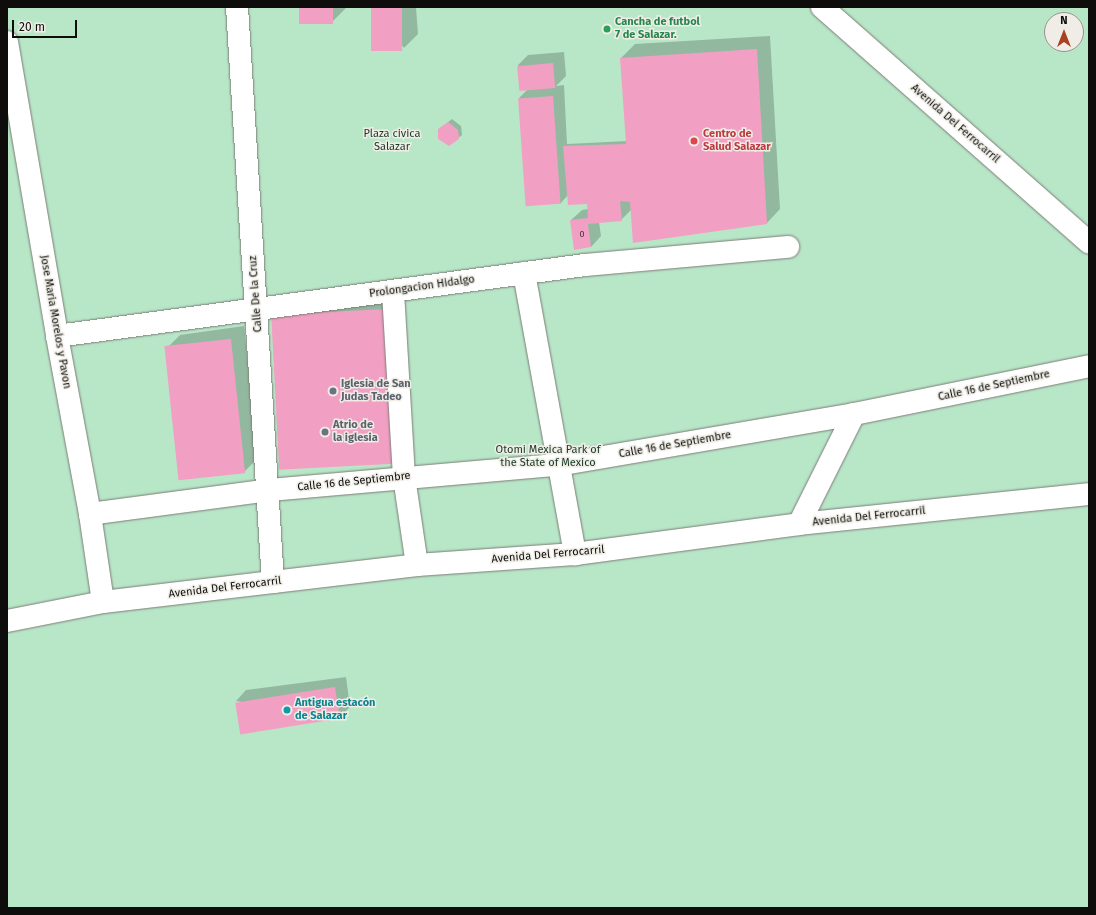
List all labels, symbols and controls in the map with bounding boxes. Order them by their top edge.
scale bar [14,12,79,38]
north arrow [1044,12,1084,52]
text: N [1060,14,1068,27]
place label: Cancha de futbol 7 de Salazar. [615,16,700,42]
text: 20 m [19,20,45,34]
marker: Cancha de futbol 7 de Salazar. [602,24,612,34]
street label: Avenida Del Ferrocarril [908,82,1002,166]
park label: Plaza civica Salazar [364,128,420,154]
place label: Centro de Salud Salazar [703,128,771,154]
marker: Centro de Salud Salazar [688,135,700,147]
house number: 0 [579,229,585,239]
street label: Jose Maria Morelos y Pavon [37,254,73,390]
street label: Calle De la Cruz [247,255,265,333]
street label: Prolongacion Hidalgo [368,273,476,301]
street label: Calle 16 de Septiembre [937,368,1051,404]
place label: Iglesia de San Judas Tadeo [341,378,411,404]
marker: Iglesia de San Judas Tadeo [328,386,338,396]
place label: Atrio de la iglesia [333,419,378,445]
marker: Atrio de la iglesia [320,427,330,437]
street label: Calle 16 de Septiembre [618,429,732,461]
park label: Otomi Mexica Park of the State of Mexico [496,444,600,470]
street label: Calle 16 de Septiembre [297,469,411,495]
street label: Avenida Del Ferrocarril [812,505,926,529]
street label: Avenida Del Ferrocarril [491,543,605,567]
street label: Avenida Del Ferrocarril [168,575,282,601]
place label: Antigua estacón de Salazar [295,697,375,723]
marker: Antigua estacón de Salazar [282,705,292,715]

